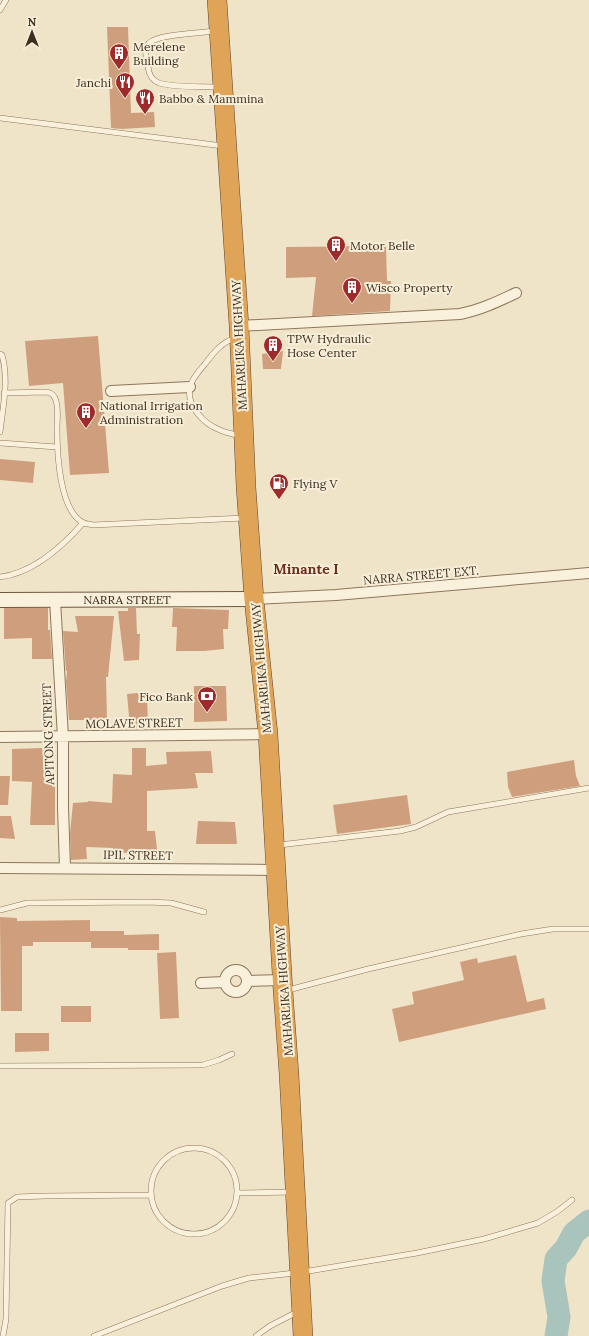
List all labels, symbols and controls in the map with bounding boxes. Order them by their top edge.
north arrow [12,12,52,52]
text: N [28,15,37,29]
place label: Merelene Building [133,39,186,68]
building icon: Merelene Building [108,42,130,70]
restaurant icon: Janchi [114,71,136,99]
place label: Janchi [75,75,111,90]
restaurant icon: Babbo & Mammina [134,87,156,115]
place label: Babbo & Mammina [159,91,264,106]
building icon: Motor Belle [325,234,347,262]
place label: Motor Belle [350,238,415,253]
building icon: Wisco Property [341,276,363,304]
street label: MAHARLIKA HIGHWAY [228,279,250,411]
place label: Wisco Property [366,280,453,295]
place label: TPW Hydraulic Hose Center [287,331,371,360]
building icon: TPW Hydraulic Hose Center [262,334,284,362]
place label: National Irrigation Administration [99,398,203,427]
building icon: National Irrigation Administration [75,401,97,429]
fuel station icon: Flying V [268,472,290,500]
place label: Flying V [293,476,339,491]
district label: Minante I [273,560,339,578]
street label: NARRA STREET EXT. [363,562,480,588]
street label: NARRA STREET [83,592,171,607]
street label: MAHARLIKA HIGHWAY [248,602,274,734]
street label: APITONG STREET [39,683,57,786]
bank icon: Fico Bank [196,685,218,713]
place label: Fico Bank [139,689,194,704]
street label: MOLAVE STREET [85,715,183,731]
street label: IPIL STREET [103,847,173,863]
street label: MAHARLIKA HIGHWAY [272,925,296,1057]

